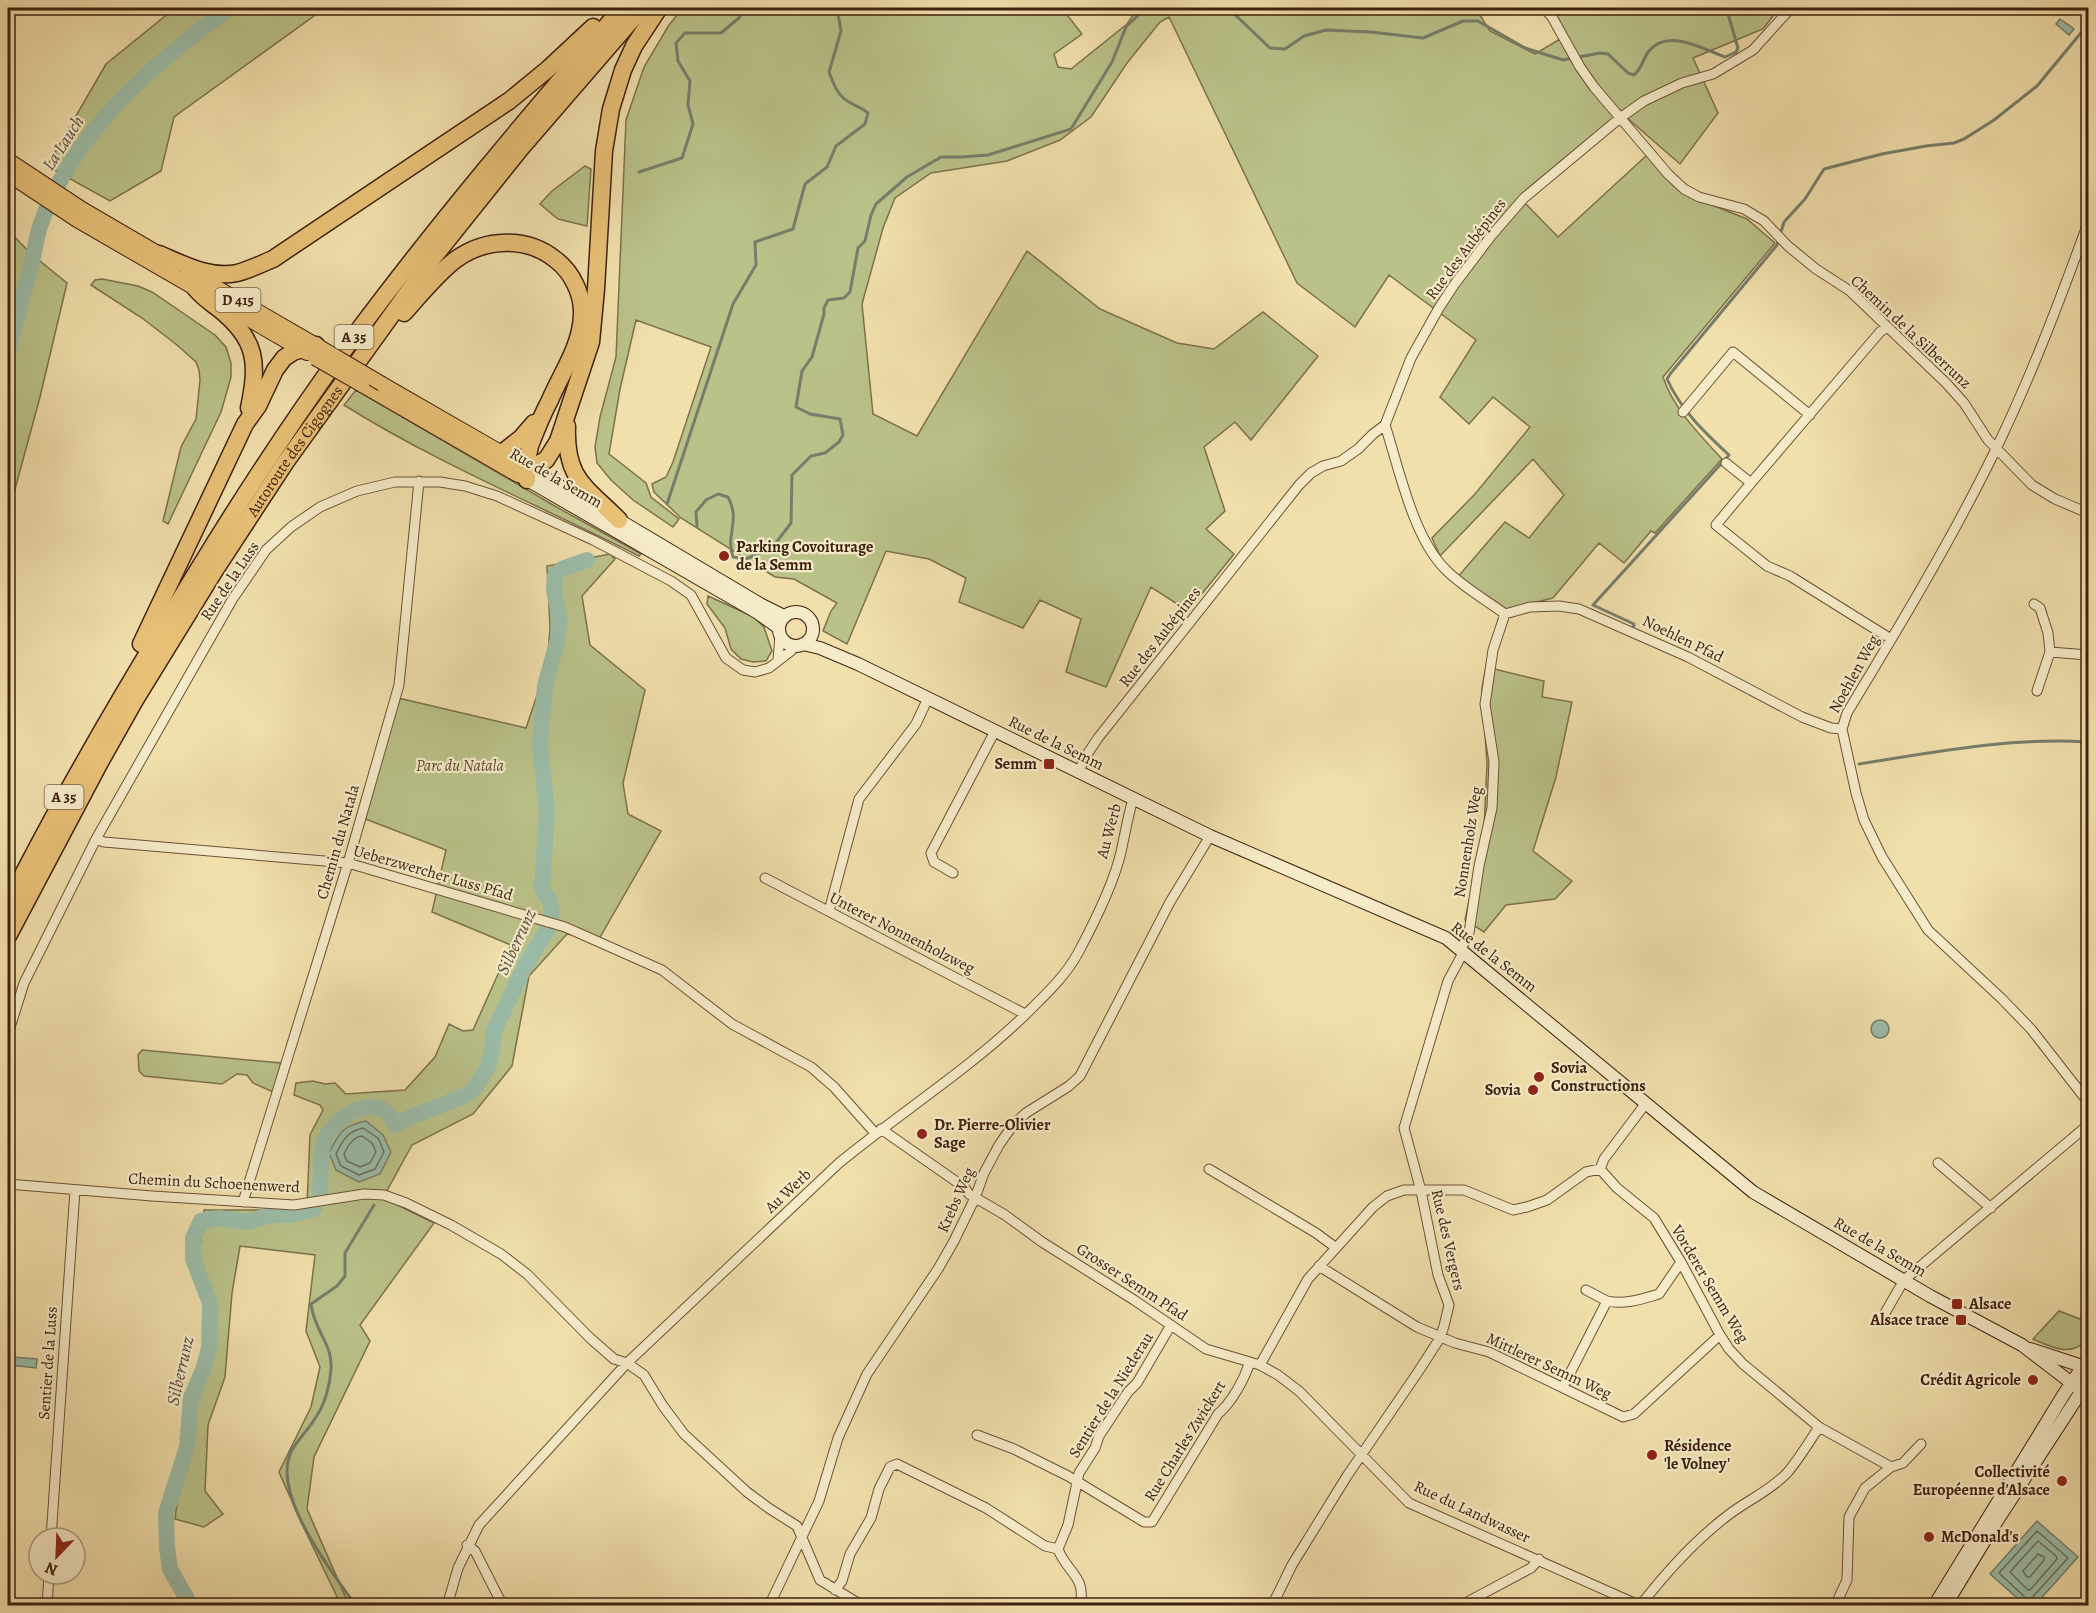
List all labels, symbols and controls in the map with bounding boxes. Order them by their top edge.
water label: La Lauch [36,111,90,175]
street label: Rue des Aubépines [1421,194,1511,304]
street label: Chemin de la Silberrunz [1846,270,1976,394]
road number: D 415 [216,288,260,312]
road number: A 35 [334,325,374,349]
street label: Autoroute des Cigognes [241,381,348,522]
street label: Rue de la Semm [506,443,606,513]
place label: Parking Covoiturage de la Semm [736,536,873,576]
street label: Rue de la Luss [195,537,265,625]
marker: Parking Covoiturage de la Semm [717,549,731,563]
street label: Rue des Aubépines [1114,582,1206,692]
street label: Noehlen Pfad [1639,610,1728,668]
street label: Noehlen Weg [1823,631,1885,717]
street label: Rue de la Semm [1005,712,1107,774]
place label: Semm [994,754,1037,774]
park label: Parc du Natala [416,755,505,777]
marker: Semm [1042,757,1056,771]
street label: Chemin du Natala [311,781,365,902]
road number: A 35 [44,785,84,809]
street label: Nonnenholz Weg [1448,785,1488,899]
street label: Au Werb [1091,801,1127,862]
street label: Ueberzwercher Luss Pfad [351,840,516,906]
street label: Unterer Nonnenholzweg [825,887,979,979]
water label: Silberrunz [490,904,542,979]
street label: Rue de la Semm [1446,916,1542,998]
place label: Sovia Constructions [1551,1057,1646,1097]
marker: Sovia Constructions [1532,1070,1546,1084]
place label: Sovia [1485,1079,1521,1101]
marker: Sovia [1526,1083,1540,1097]
place label: Dr. Pierre-Olivier Sage [934,1114,1051,1154]
marker: Dr. Pierre-Olivier Sage [915,1127,929,1141]
street label: Au Werb [759,1164,816,1219]
street label: Krebs Weg [932,1164,980,1236]
street label: Chemin du Schoenenwerd [128,1168,301,1198]
street label: Rue des Vergers [1426,1187,1470,1293]
street label: Rue de la Semm [1830,1212,1930,1282]
street label: Vorderer Semm Weg [1665,1220,1754,1347]
street label: Grosser Semm Pfad [1072,1238,1192,1326]
place label: Alsace [1968,1293,2011,1315]
marker: Alsace [1950,1297,1964,1311]
street label: Sentier de la Luss [33,1306,63,1420]
place label: Alsace trace [1869,1309,1949,1331]
marker: Alsace trace [1954,1313,1968,1327]
street label: Mittlerer Semm Weg [1483,1327,1615,1405]
street label: Sentier de la Niederau [1063,1328,1159,1462]
water label: Silberrunz [160,1333,200,1408]
place label: Crédit Agricole [1920,1369,2021,1391]
marker: Crédit Agricole [2026,1373,2040,1387]
street label: Rue Charles Zwickert [1139,1376,1231,1506]
place label: Résidence 'le Volney' [1664,1435,1731,1475]
marker: Résidence 'le Volney' [1645,1448,1659,1462]
place label: Collectivité Européenne d'Alsace [1913,1461,2050,1501]
marker: Collectivité Européenne d'Alsace [2055,1474,2069,1488]
street label: Rue du Landwasser [1410,1475,1534,1549]
north arrow [27,1526,87,1586]
place label: McDonald's [1941,1526,2019,1548]
marker: McDonald's [1922,1530,1936,1544]
text: N [42,1556,61,1581]

